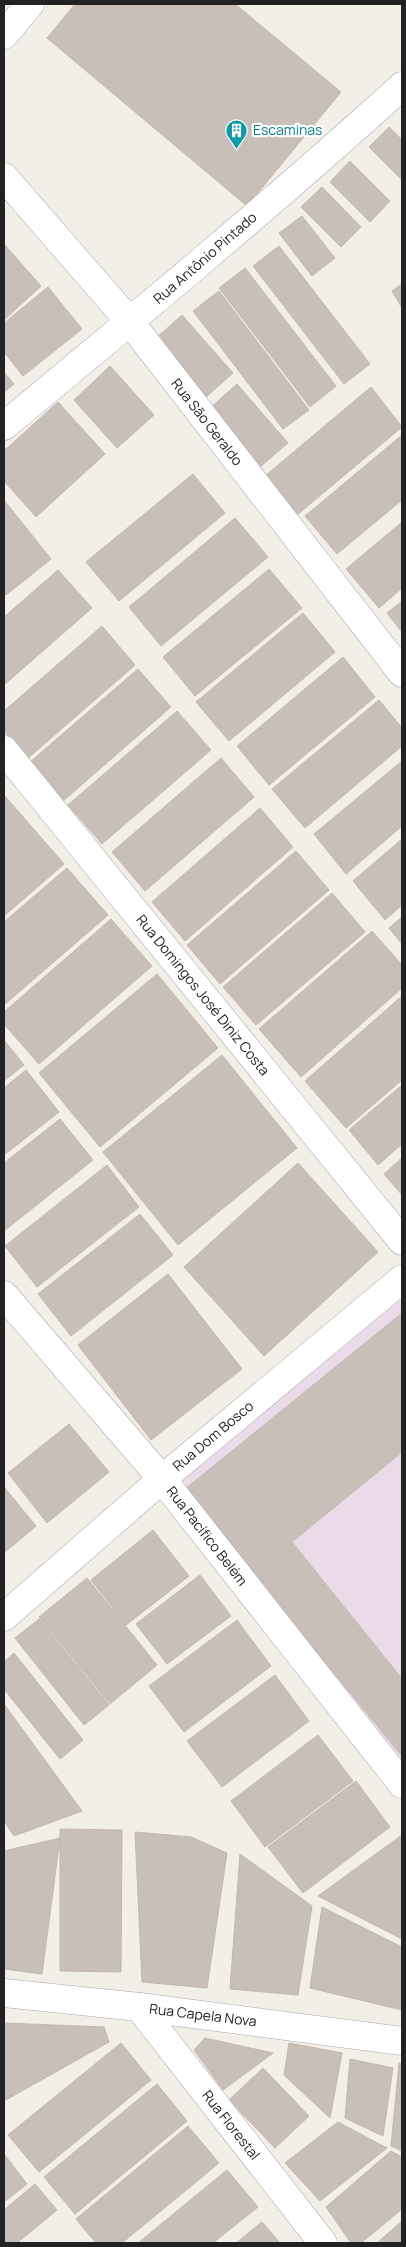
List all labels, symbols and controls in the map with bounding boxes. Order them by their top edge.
building icon: Escaminas [225,118,249,149]
place label: Escaminas [253,120,322,139]
street label: Rua Antônio Pintado [149,207,260,308]
street label: Rua São Geraldo [167,374,247,469]
street label: Rua Domingos José Diniz Costa [132,910,274,1079]
street label: Rua Dom Bosco [168,1396,257,1475]
street label: Rua Pacífico Belém [163,1482,252,1589]
street label: Rua Capela Nova [148,1999,258,2031]
street label: Rua Florestal [198,2086,265,2163]

